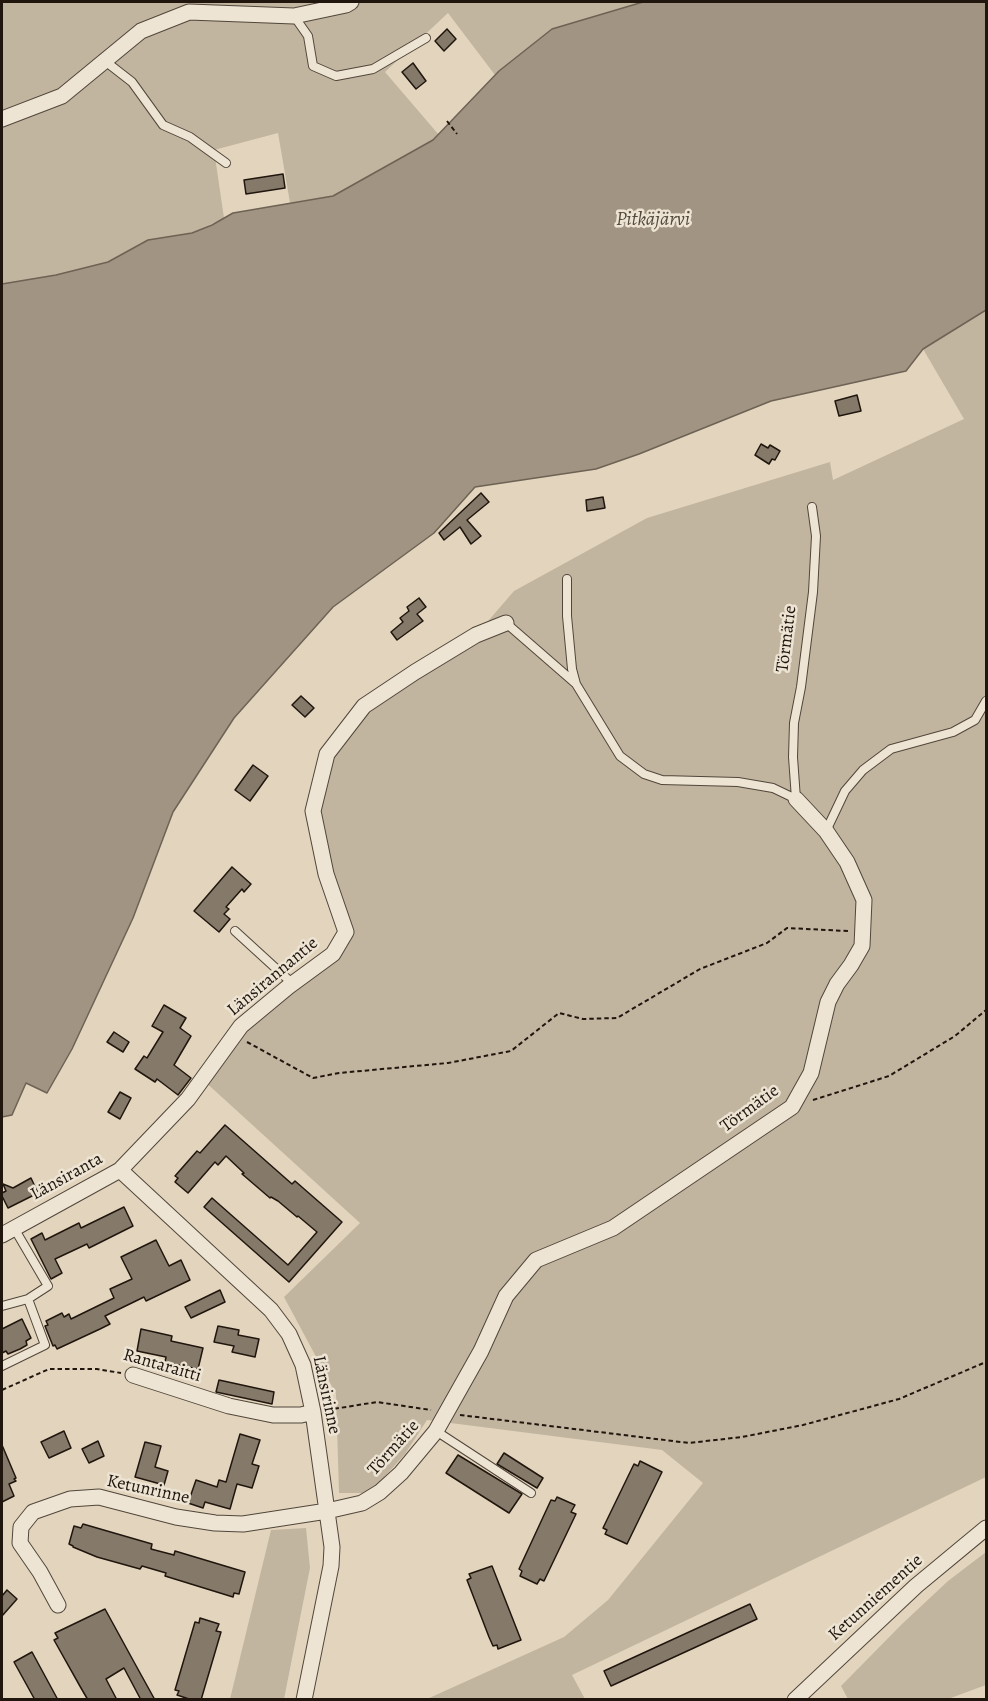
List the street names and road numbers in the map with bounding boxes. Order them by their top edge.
street label: Törmätie [772,604,802,674]
street label: Länsirannantie [223,933,323,1021]
street label: Törmätie [717,1081,783,1137]
street label: Länsiranta [27,1148,107,1206]
street label: Rantaraitti [120,1345,204,1387]
street label: Länsirinne [307,1354,345,1436]
street label: Törmätie [364,1416,424,1480]
street label: Ketunrinne [105,1471,191,1509]
street label: Ketunniementie [824,1550,928,1646]

